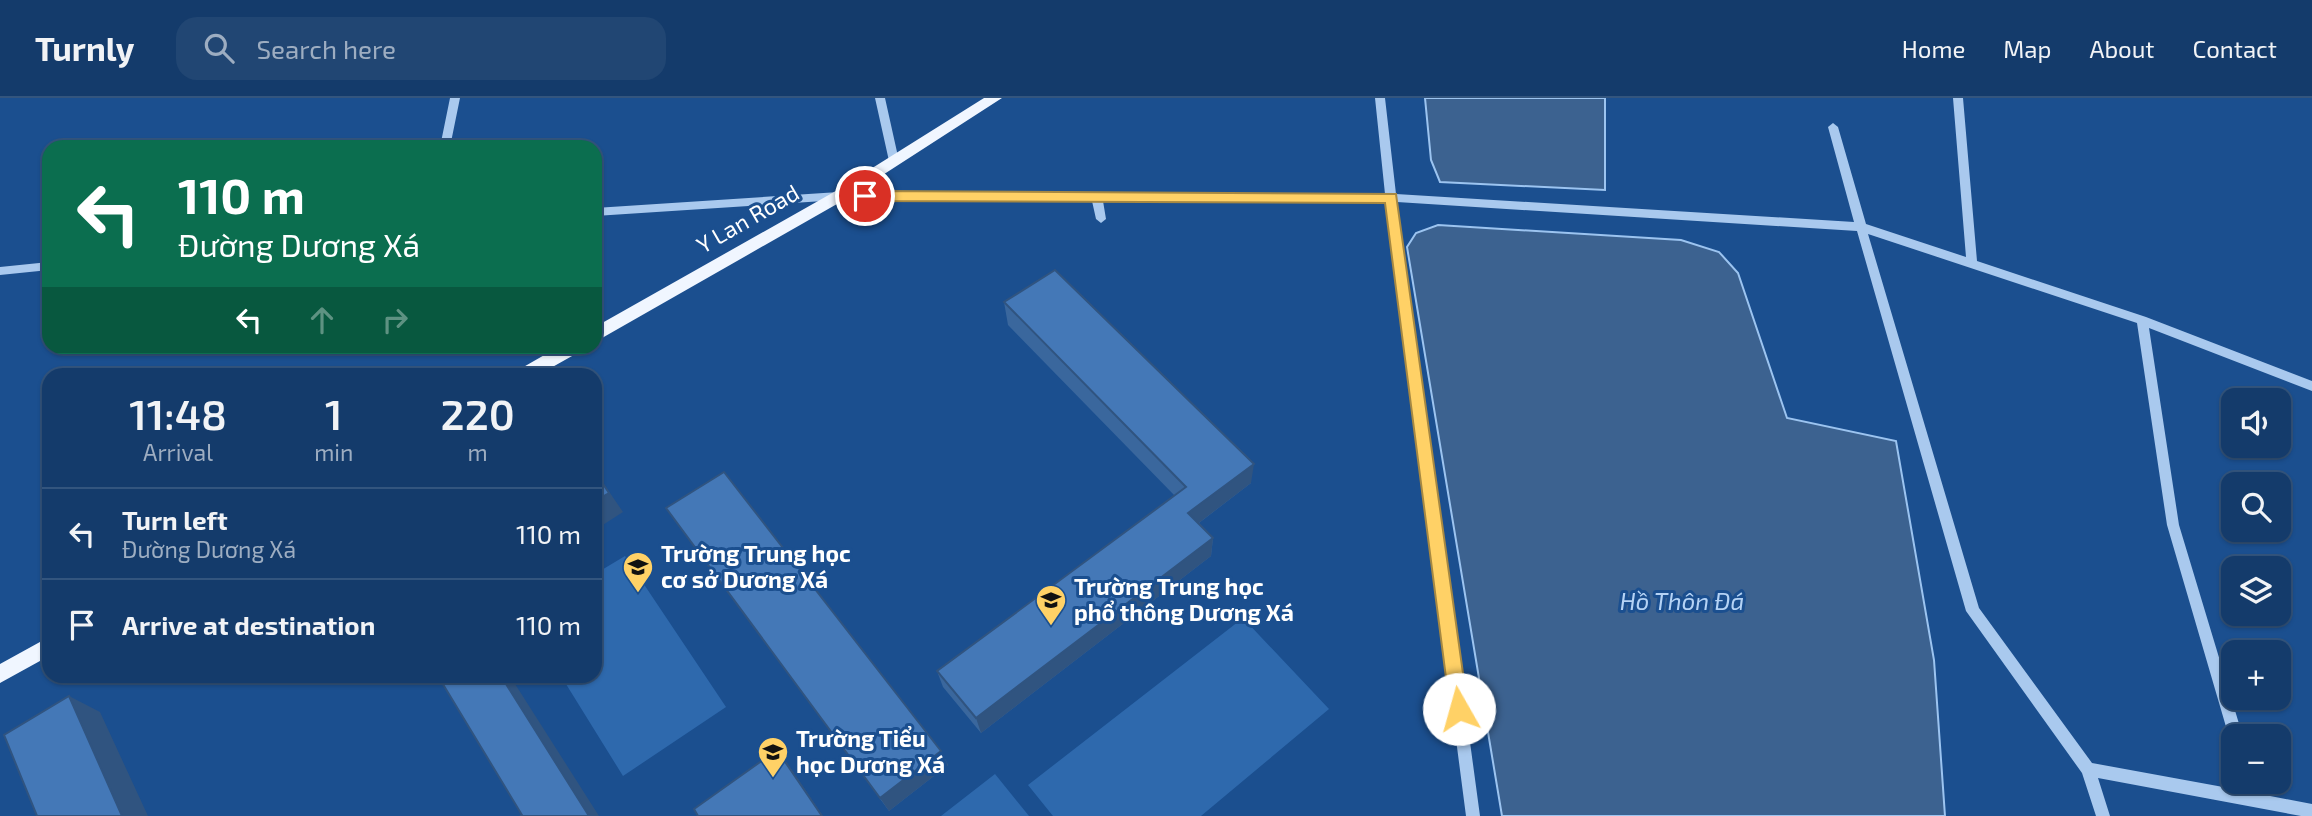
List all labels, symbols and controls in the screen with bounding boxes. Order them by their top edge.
search box [176,17,666,80]
text: Turnly [35,28,134,68]
icon: search [200,29,238,67]
text: Search here [256,33,396,64]
text: Home [1902,34,1965,63]
text: Map [2003,34,2051,63]
text: About [2089,34,2155,63]
text: Contact [2193,34,2277,63]
text: 110 m [178,165,305,224]
pin [835,166,895,226]
icon: left [63,168,154,259]
icon: arrive [846,177,884,215]
street label: Y Lan Road [691,178,804,259]
text: Đường Dương Xá [178,225,420,263]
icon: left [230,301,268,339]
icon: ahead [303,301,341,339]
icon: right [376,301,414,339]
text: 11:48 [129,388,227,438]
text: 1 [325,388,343,438]
text: 220 [441,388,515,438]
map controls [2221,388,2291,794]
button: sound [2221,388,2291,458]
text: Arrival [143,438,213,466]
text: min [314,438,353,466]
text: m [468,438,488,466]
button: search [2221,472,2291,542]
text: Turn left [122,504,228,535]
icon: left [63,515,101,553]
text: 110 m [516,518,581,549]
text: Đường Dương Xá [122,535,296,563]
place label: Trường Trung học cơ sở Dương Xá [661,539,851,593]
school or university icon: Trường Trung học cơ sở Dương Xá [621,550,655,594]
button: layers [2221,556,2291,626]
place label: Trường Trung học phổ thông Dương Xá [1074,572,1294,626]
school or university icon: Trường Trung học phổ thông Dương Xá [1034,583,1068,627]
water label: Hồ Thôn Đá [1620,586,1744,615]
icon: arrive [63,606,101,644]
text: Arrive at destination [122,609,375,640]
text: 110 m [516,609,581,640]
button: + [2221,640,2291,710]
position arrow [1422,672,1496,746]
place label: Trường Tiểu học Dương Xá [796,724,945,778]
button: − [2221,724,2291,794]
school or university icon: Trường Tiểu học Dương Xá [756,735,790,779]

